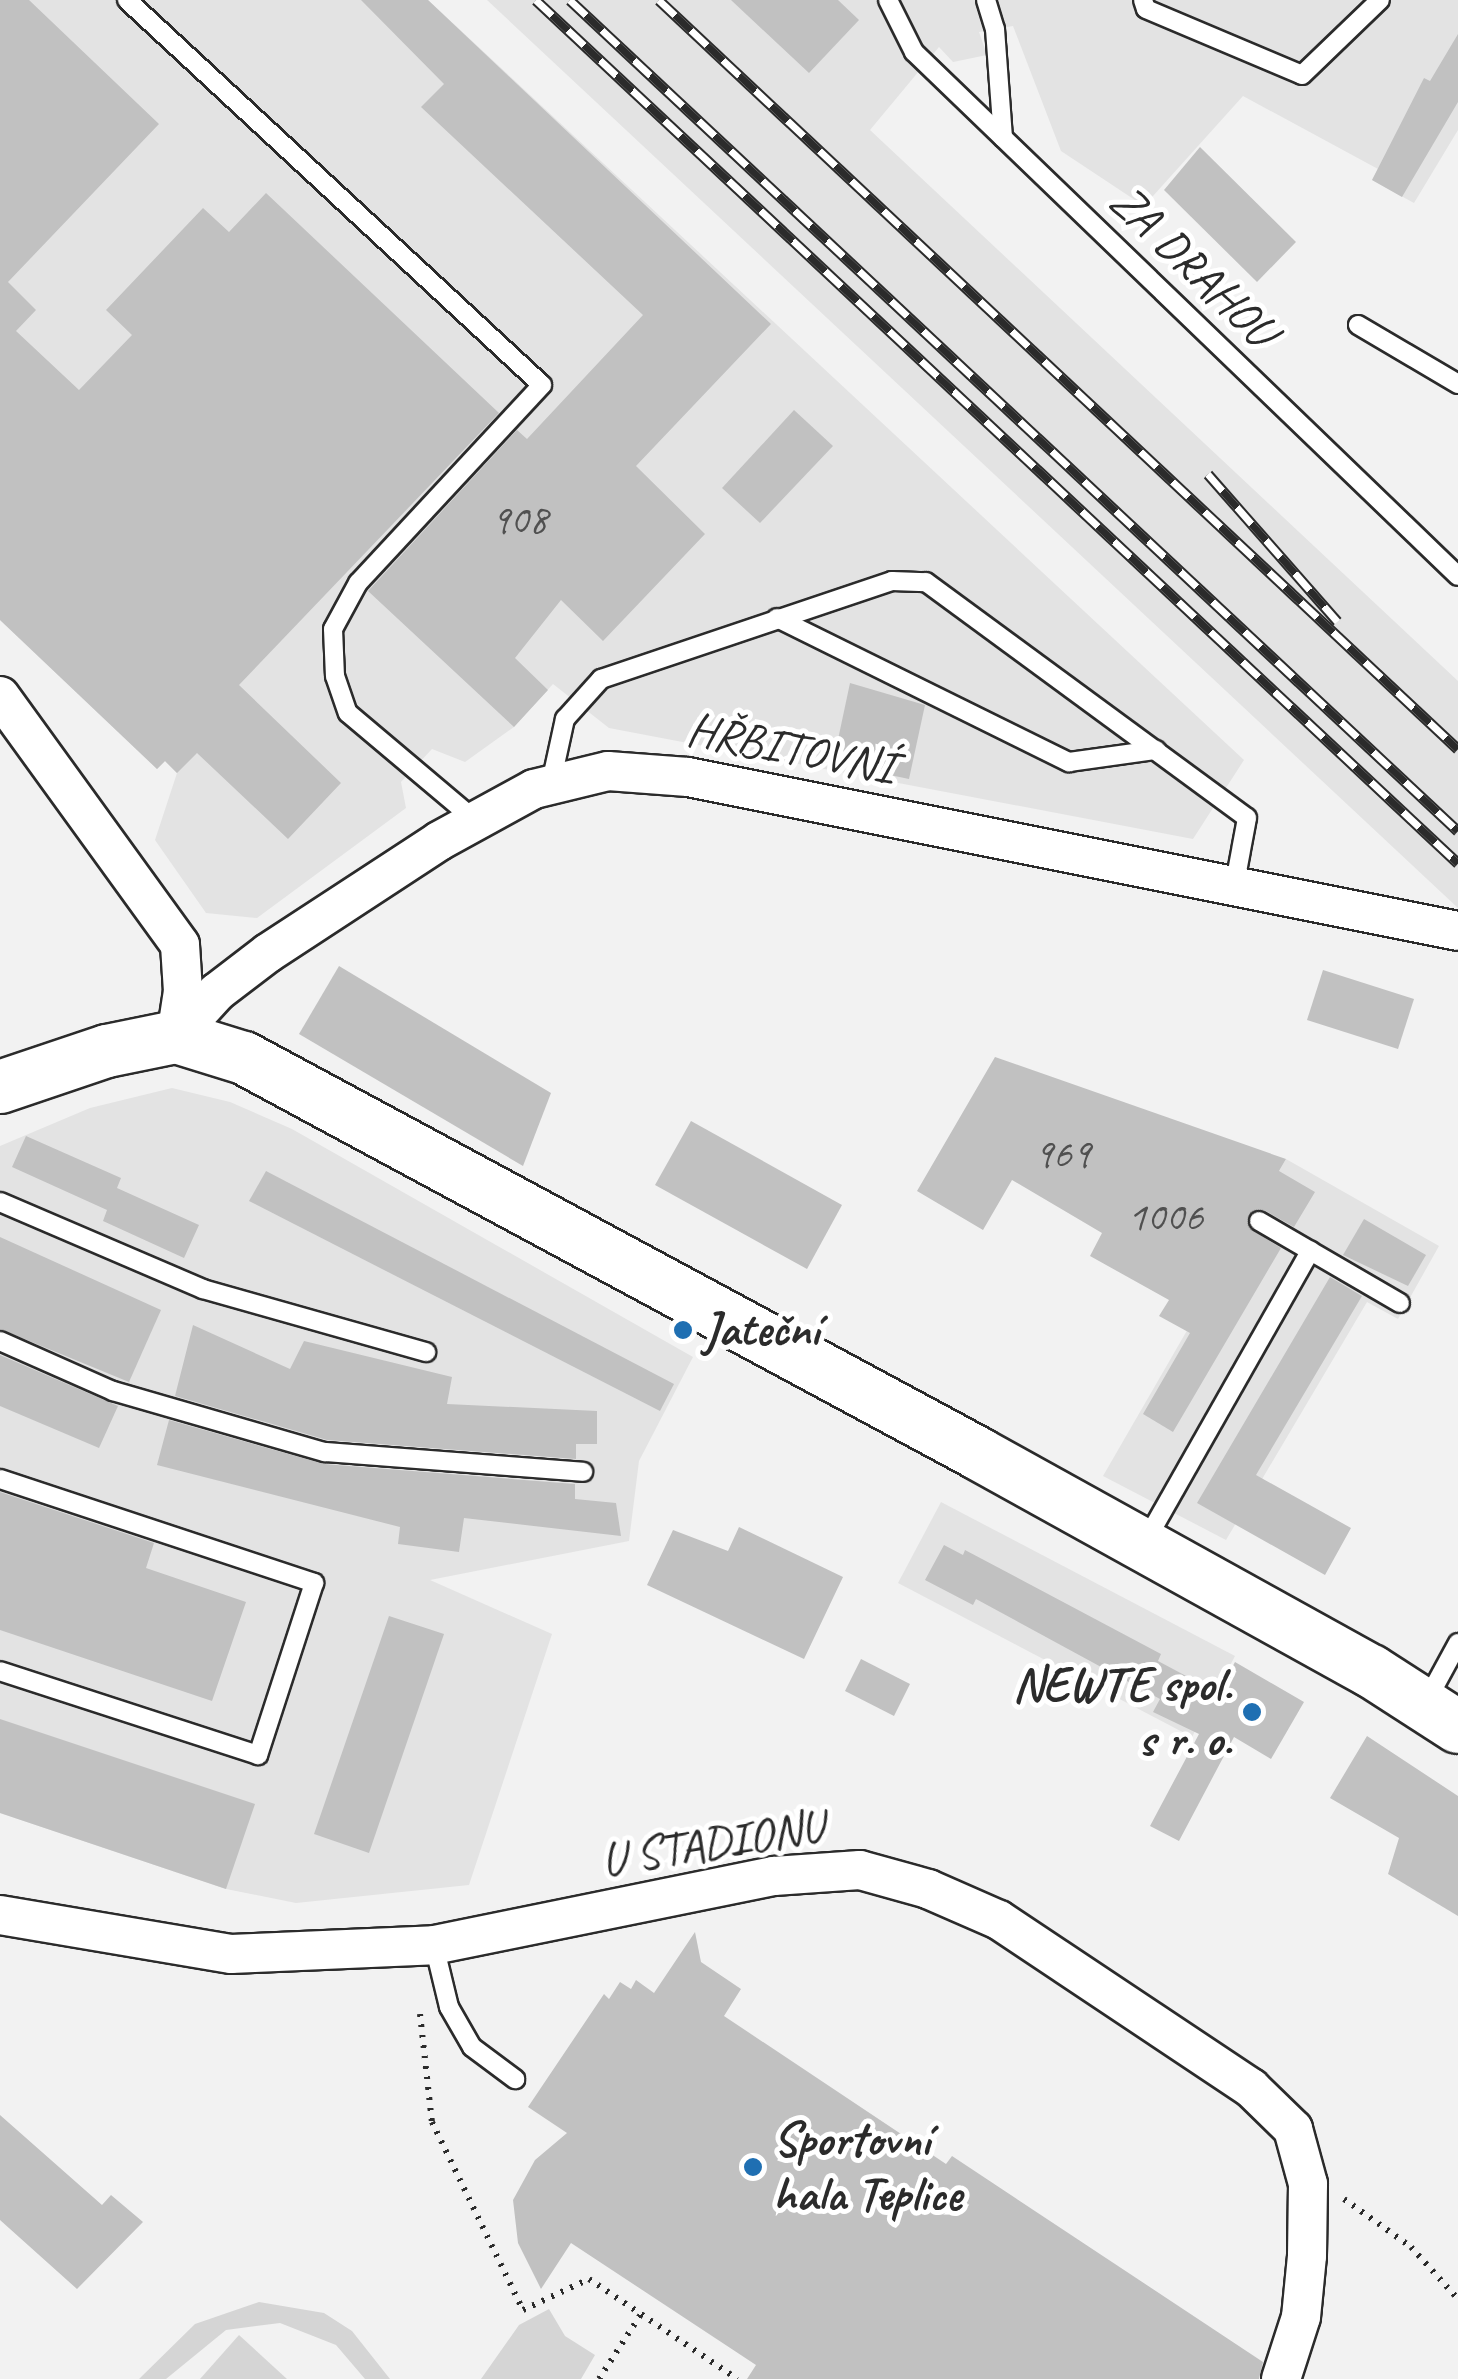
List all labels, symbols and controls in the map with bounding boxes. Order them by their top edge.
street label: ZA DRAHOU [1098,171,1288,359]
house number: 908 [491,495,547,545]
street label: HŘBITOVNÍ [682,700,900,796]
house number: 969 [1034,1129,1090,1179]
house number: 1006 [1127,1192,1203,1242]
place label: Jateční [703,1301,819,1359]
marker: Jateční [672,1319,694,1341]
place label: NEWTE spol. s r. o. [1013,1655,1232,1768]
marker: NEWTE spol. s r. o. [1241,1701,1263,1723]
street label: U STADIONU [597,1797,827,1889]
place label: Sportovní hala Teplice [773,2110,961,2223]
marker: Sportovní hala Teplice [742,2156,764,2178]

